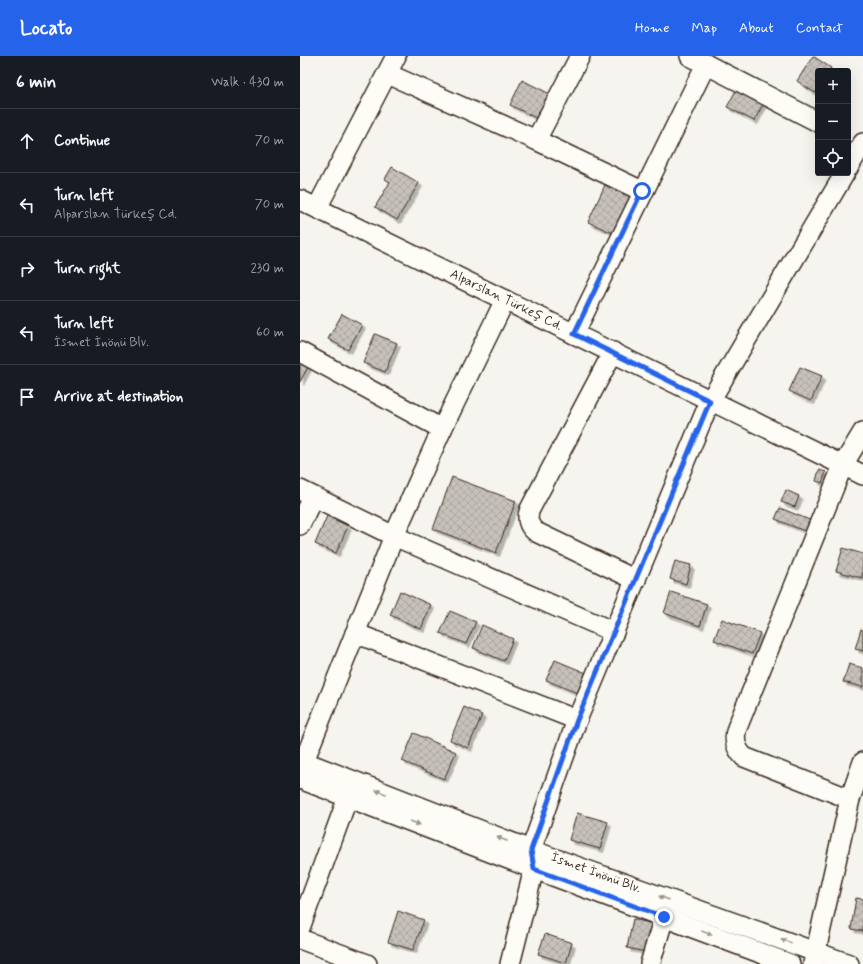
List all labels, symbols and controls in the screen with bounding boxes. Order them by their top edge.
text: Locato [20,16,72,41]
text: Home [635,19,669,37]
text: Map [691,19,717,37]
text: About [739,19,774,37]
text: Contact [796,19,843,37]
map controls [815,68,851,176]
button: + [815,68,851,104]
text: 6 min [16,71,56,93]
text: Walk · 430 m [211,74,284,91]
button: − [815,104,851,140]
icon: ahead [16,130,38,152]
text: Continue [54,131,110,151]
text: 70 m [255,132,284,149]
button: locate [815,140,851,176]
route start [633,182,651,200]
text: Turn left [54,186,114,206]
icon: left [16,194,38,216]
text: 70 m [255,196,284,213]
text: Alparslan Türkeş Cd. [54,206,177,223]
icon: right [16,258,38,280]
text: Turn right [54,259,121,279]
text: 230 m [250,260,284,277]
street label: Alparslan Türkeş Cd. [447,265,565,335]
text: Turn left [54,314,114,334]
icon: left [16,322,38,344]
text: 60 m [256,324,284,341]
text: İsmet İnönü Blv. [54,334,149,351]
icon: arrive [16,386,38,408]
text: Arrive at destination [54,387,183,407]
one-way arrow [375,788,387,794]
one-way arrow [409,820,421,826]
one-way arrow [497,836,508,842]
street label: İsmet İnönü Blv. [548,849,644,897]
one-way arrow [657,894,669,900]
route end [655,908,673,926]
one-way arrow [701,931,713,937]
one-way arrow [780,938,792,944]

